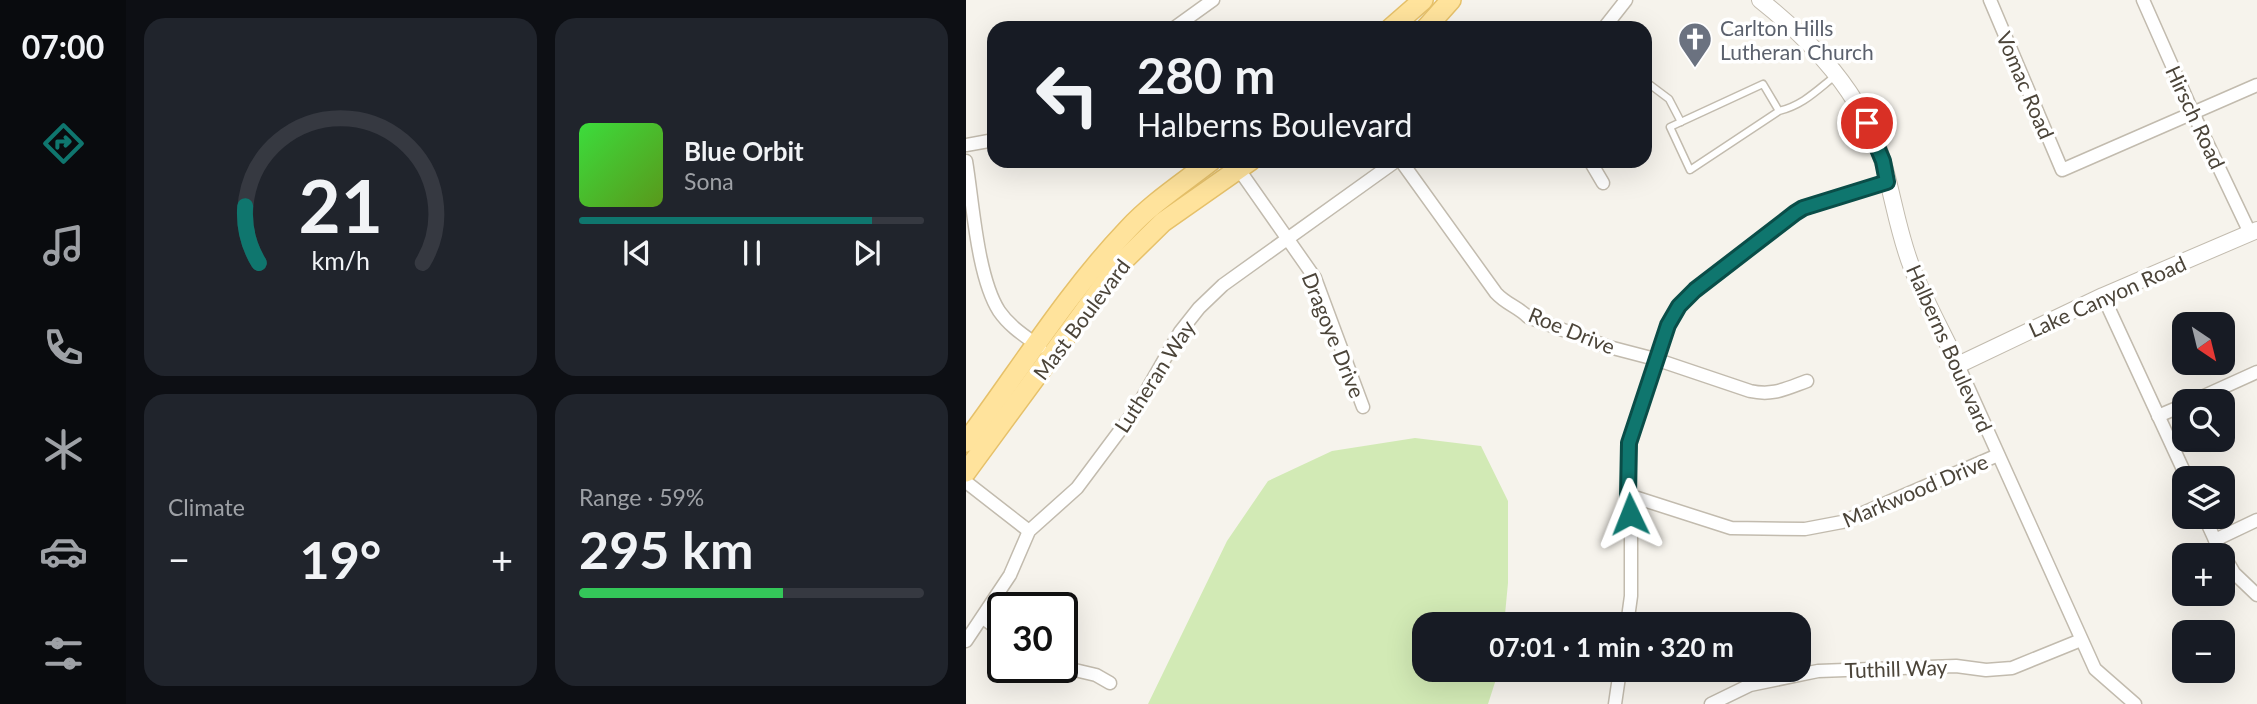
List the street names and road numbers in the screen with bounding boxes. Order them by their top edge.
street label: Vomac Road [1992,28,2060,142]
street label: Hirsch Road [2161,61,2231,173]
street label: Lake Canyon Road [2024,250,2190,342]
street label: Mast Boulevard [1028,254,1134,384]
street label: Halberns Boulevard [1902,260,1998,436]
street label: Dragoye Drive [1297,269,1371,401]
street label: Roe Drive [1525,301,1619,359]
street label: Lutheran Way [1109,315,1200,437]
street label: Markwood Drive [1839,448,1991,532]
street label: Tuthill Way [1844,654,1948,682]

